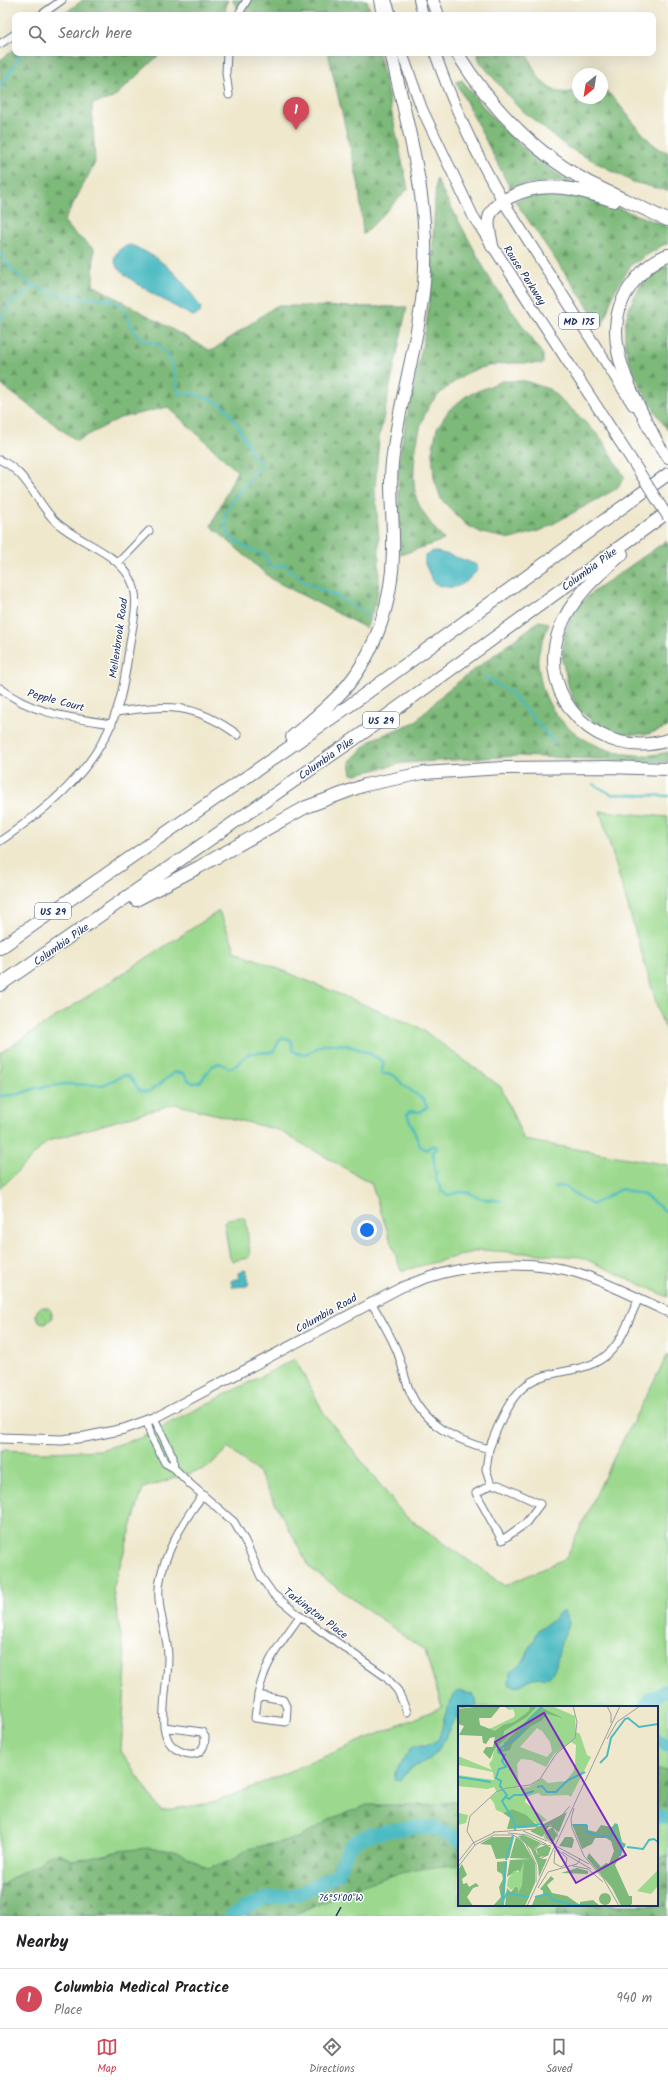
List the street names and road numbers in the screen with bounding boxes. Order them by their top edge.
street label: Rouse Parkway [498,242,551,310]
road number: MD 175 [559,313,599,329]
street label: Columbia Pike [558,543,621,596]
street label: Mellenbrook Road [104,596,134,679]
street label: Pepple Court [25,685,87,717]
road number: US 29 [363,712,399,728]
street label: Columbia Pike [295,733,358,785]
road number: US 29 [35,903,71,919]
street label: Columbia Pike [30,919,93,971]
street label: Columbia Road [292,1289,361,1338]
street label: Tarkington Place [279,1584,351,1644]

